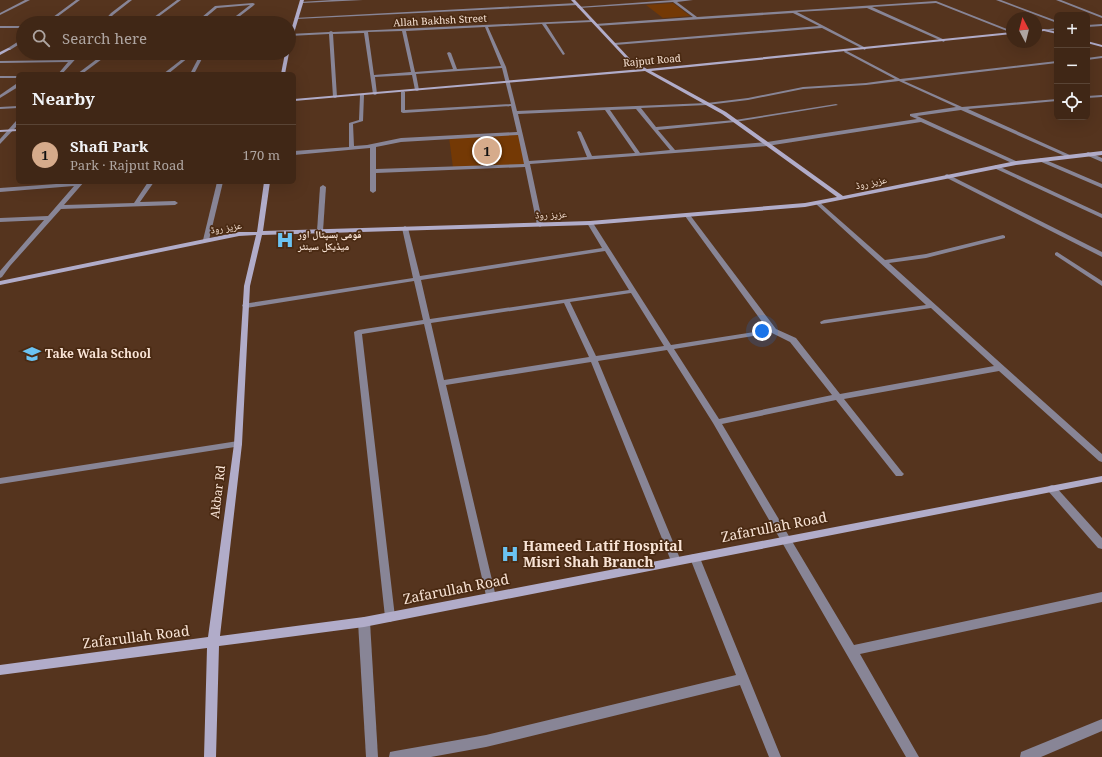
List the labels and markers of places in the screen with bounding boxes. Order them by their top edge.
pin: 1 [474,136,500,166]
place label: قومی ہسپتال اور میڈیکل سینٹر [297,227,361,253]
hospital icon: قومی ہسپتال اور میڈیکل سینٹر [275,230,295,250]
school or university icon: Take Wala School [22,344,42,364]
place label: Take Wala School [45,345,152,362]
place label: Hameed Latif Hospital Misri Shah Branch [523,536,683,571]
hospital icon: Hameed Latif Hospital Misri Shah Branch [500,544,520,564]

